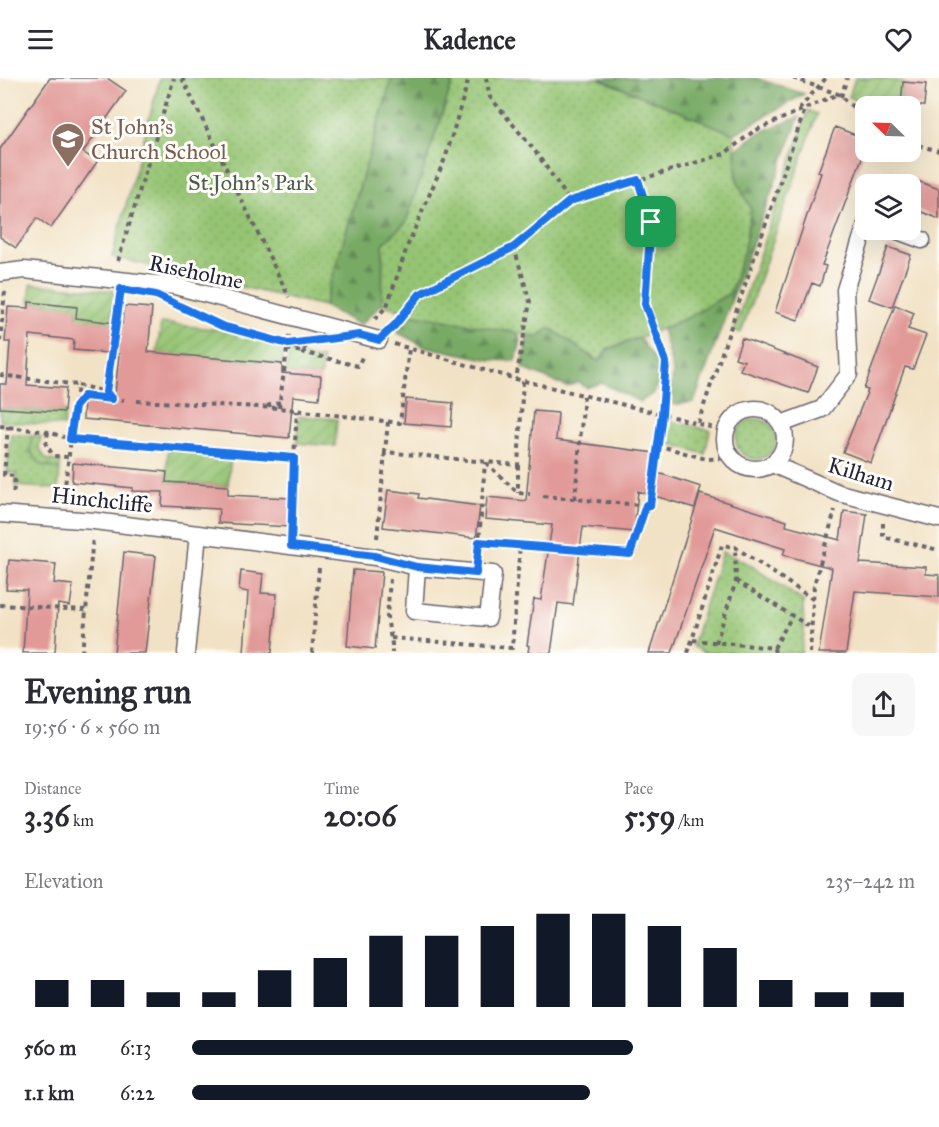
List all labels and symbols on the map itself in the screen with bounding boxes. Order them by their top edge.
north arrow [855,96,921,162]
place label: St John's Church School [91,113,227,165]
school or university icon: St John's Church School [50,121,86,168]
park label: St.John's Park [188,169,315,196]
pin [625,196,676,247]
street label: Riseholme [146,249,246,295]
street label: Kilham [825,451,898,497]
street label: Hinchcliffe [50,481,154,519]

